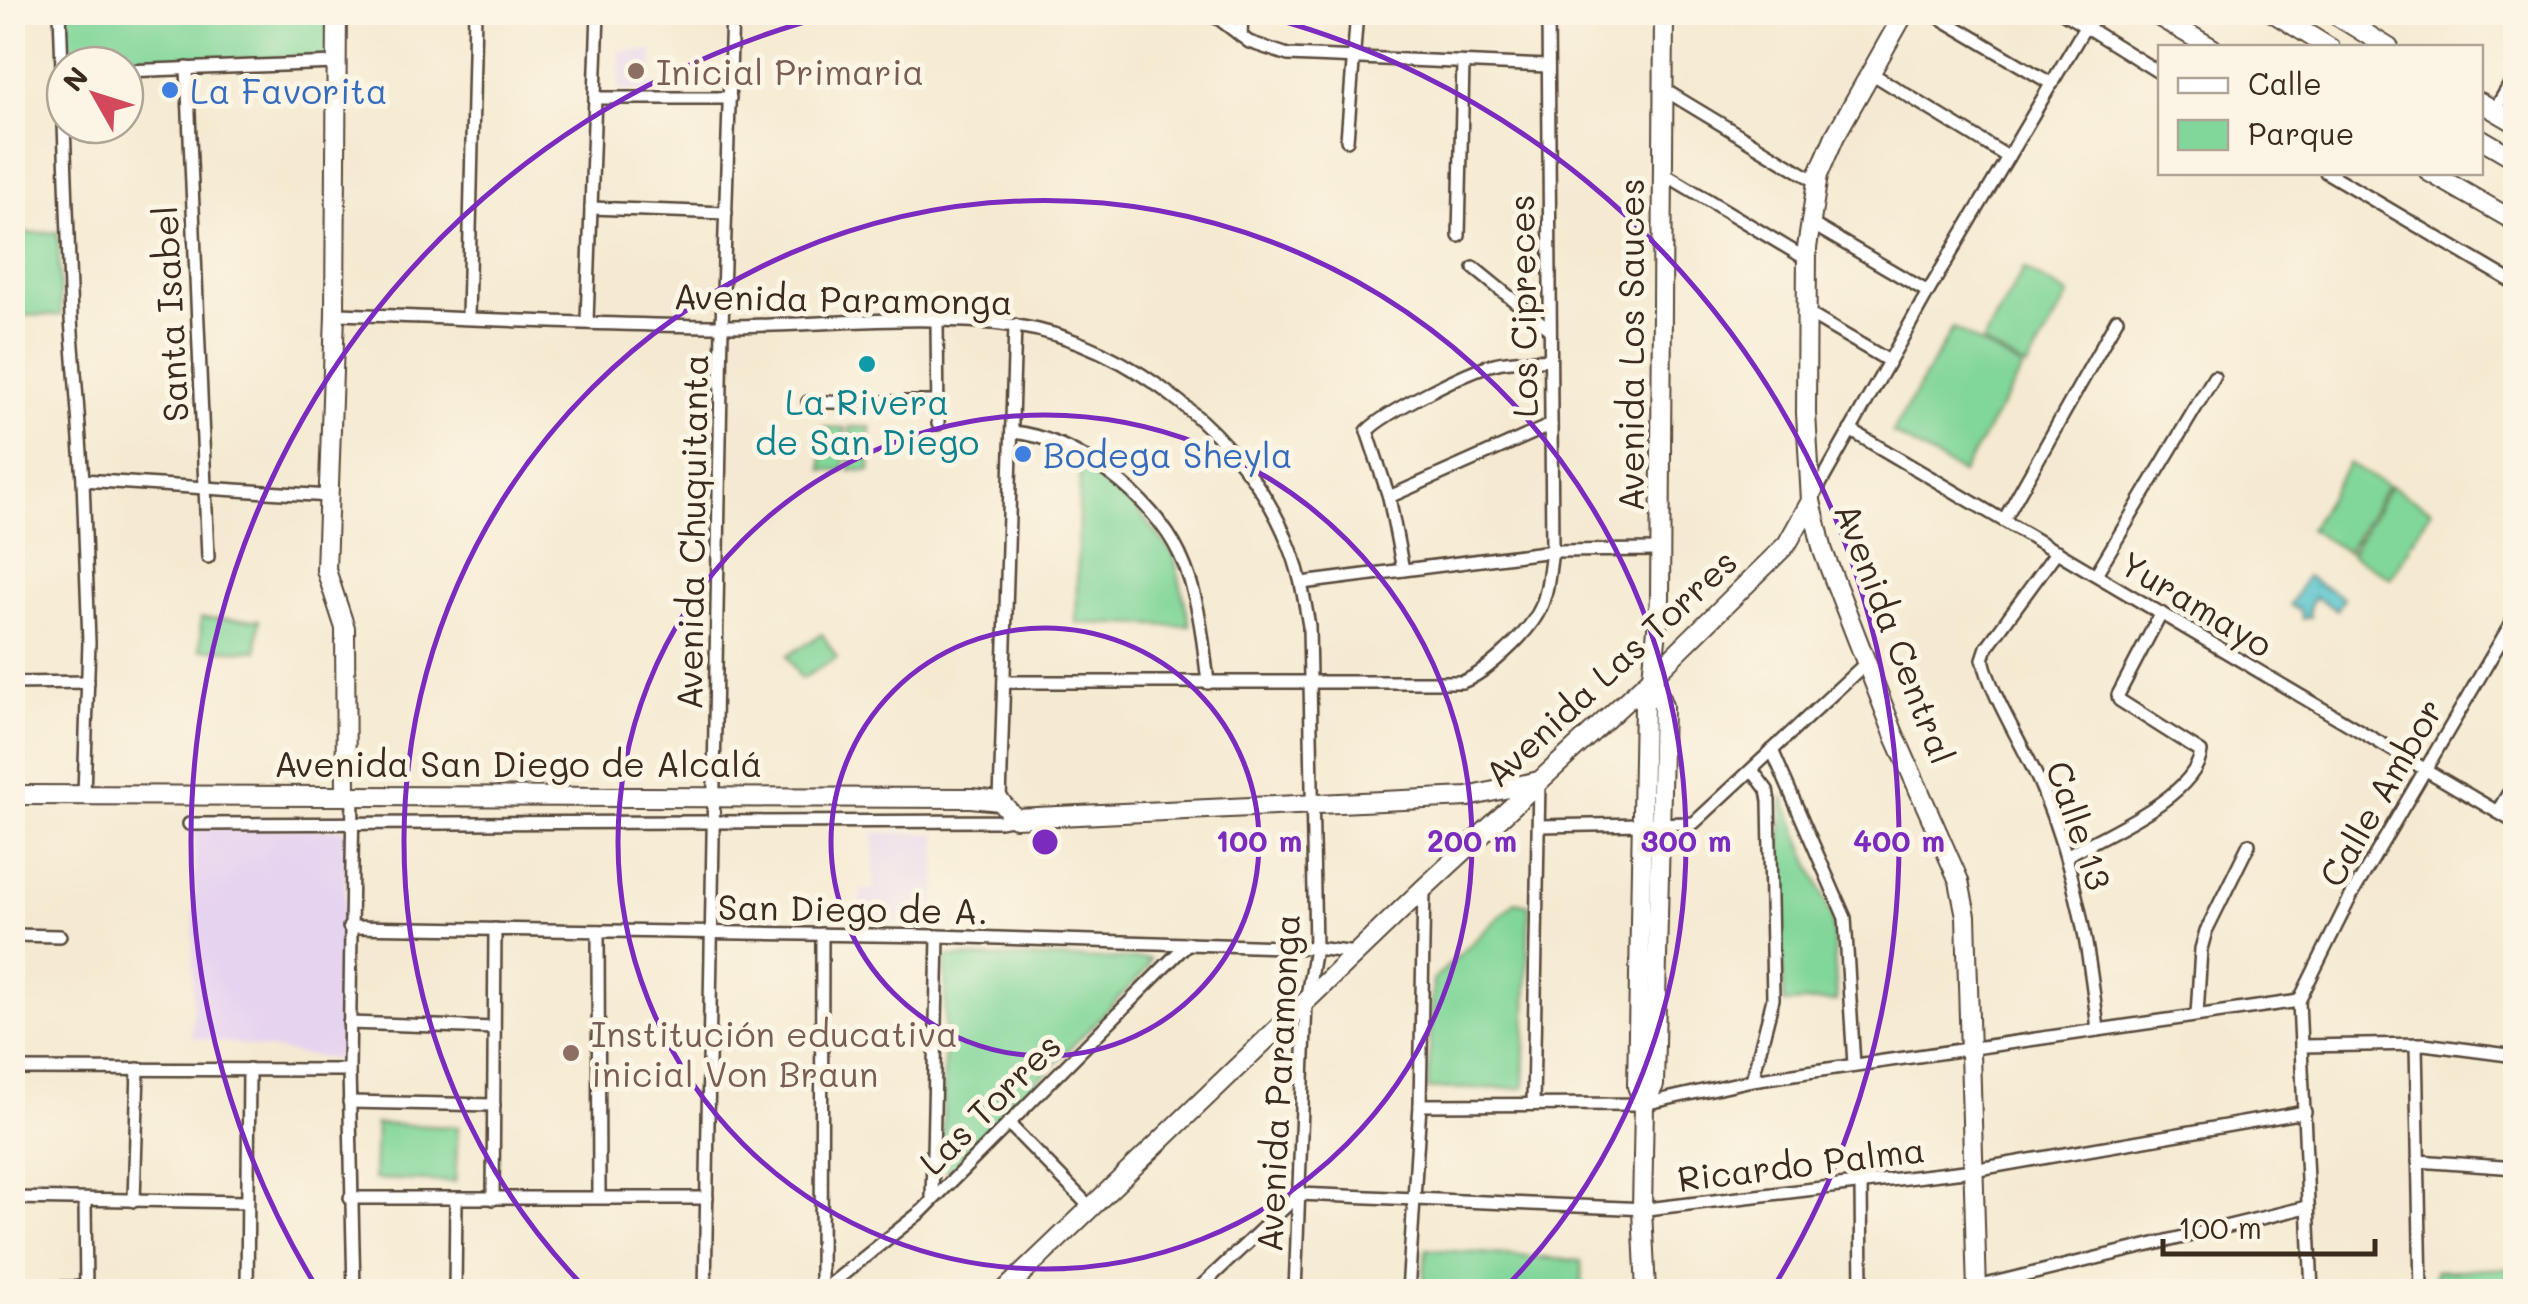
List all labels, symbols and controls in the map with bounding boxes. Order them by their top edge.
north arrow [45,45,145,145]
legend [2158,45,2483,175]
place label: Inicial Primaria [656,48,924,94]
text: N [54,59,95,98]
marker: Inicial Primaria [625,60,647,82]
text: Calle [2248,63,2322,103]
place label: La Favorita [190,67,388,113]
marker: La Favorita [159,79,181,101]
text: Parque [2248,113,2354,153]
street label: Avenida Los Sauces [1607,178,1653,512]
street label: Los Cipreces [1497,194,1547,418]
street label: Santa Isabel [140,205,198,423]
street label: Avenida Paramonga [673,272,1013,324]
marker: La Rivera de San Diego [856,353,878,375]
street label: Avenida Chuquitanta [665,354,717,710]
place label: La Rivera de San Diego [755,378,979,464]
place label: Bodega Sheyla [1043,431,1293,477]
marker: Bodega Sheyla [1012,443,1034,465]
street label: Avenida Central [1825,496,1967,770]
street label: Avenida Las Torres [1474,538,1746,796]
street label: Yuramayo [2112,539,2282,667]
street label: Calle Ambor [2308,690,2452,894]
street label: Avenida San Diego de Alcalá [274,740,762,786]
street label: Calle 13 [2037,754,2123,896]
text: 100 m [1216,820,1302,860]
text: 200 m [1427,820,1517,860]
text: 300 m [1640,820,1732,860]
text: 400 m [1853,820,1945,860]
centre of rings [1027,824,1063,860]
street label: San Diego de A. [717,883,989,933]
street label: Avenida Paramonga [1245,913,1309,1253]
place label: Institución educativa inicial Von Braun [591,1010,958,1096]
street label: Las Torres [908,1022,1070,1184]
marker: Institución educativa inicial Von Braun [560,1042,582,1064]
street label: Ricardo Palma [1675,1125,1927,1201]
scale bar [2163,1194,2376,1256]
text: 100 m [2178,1207,2262,1247]

